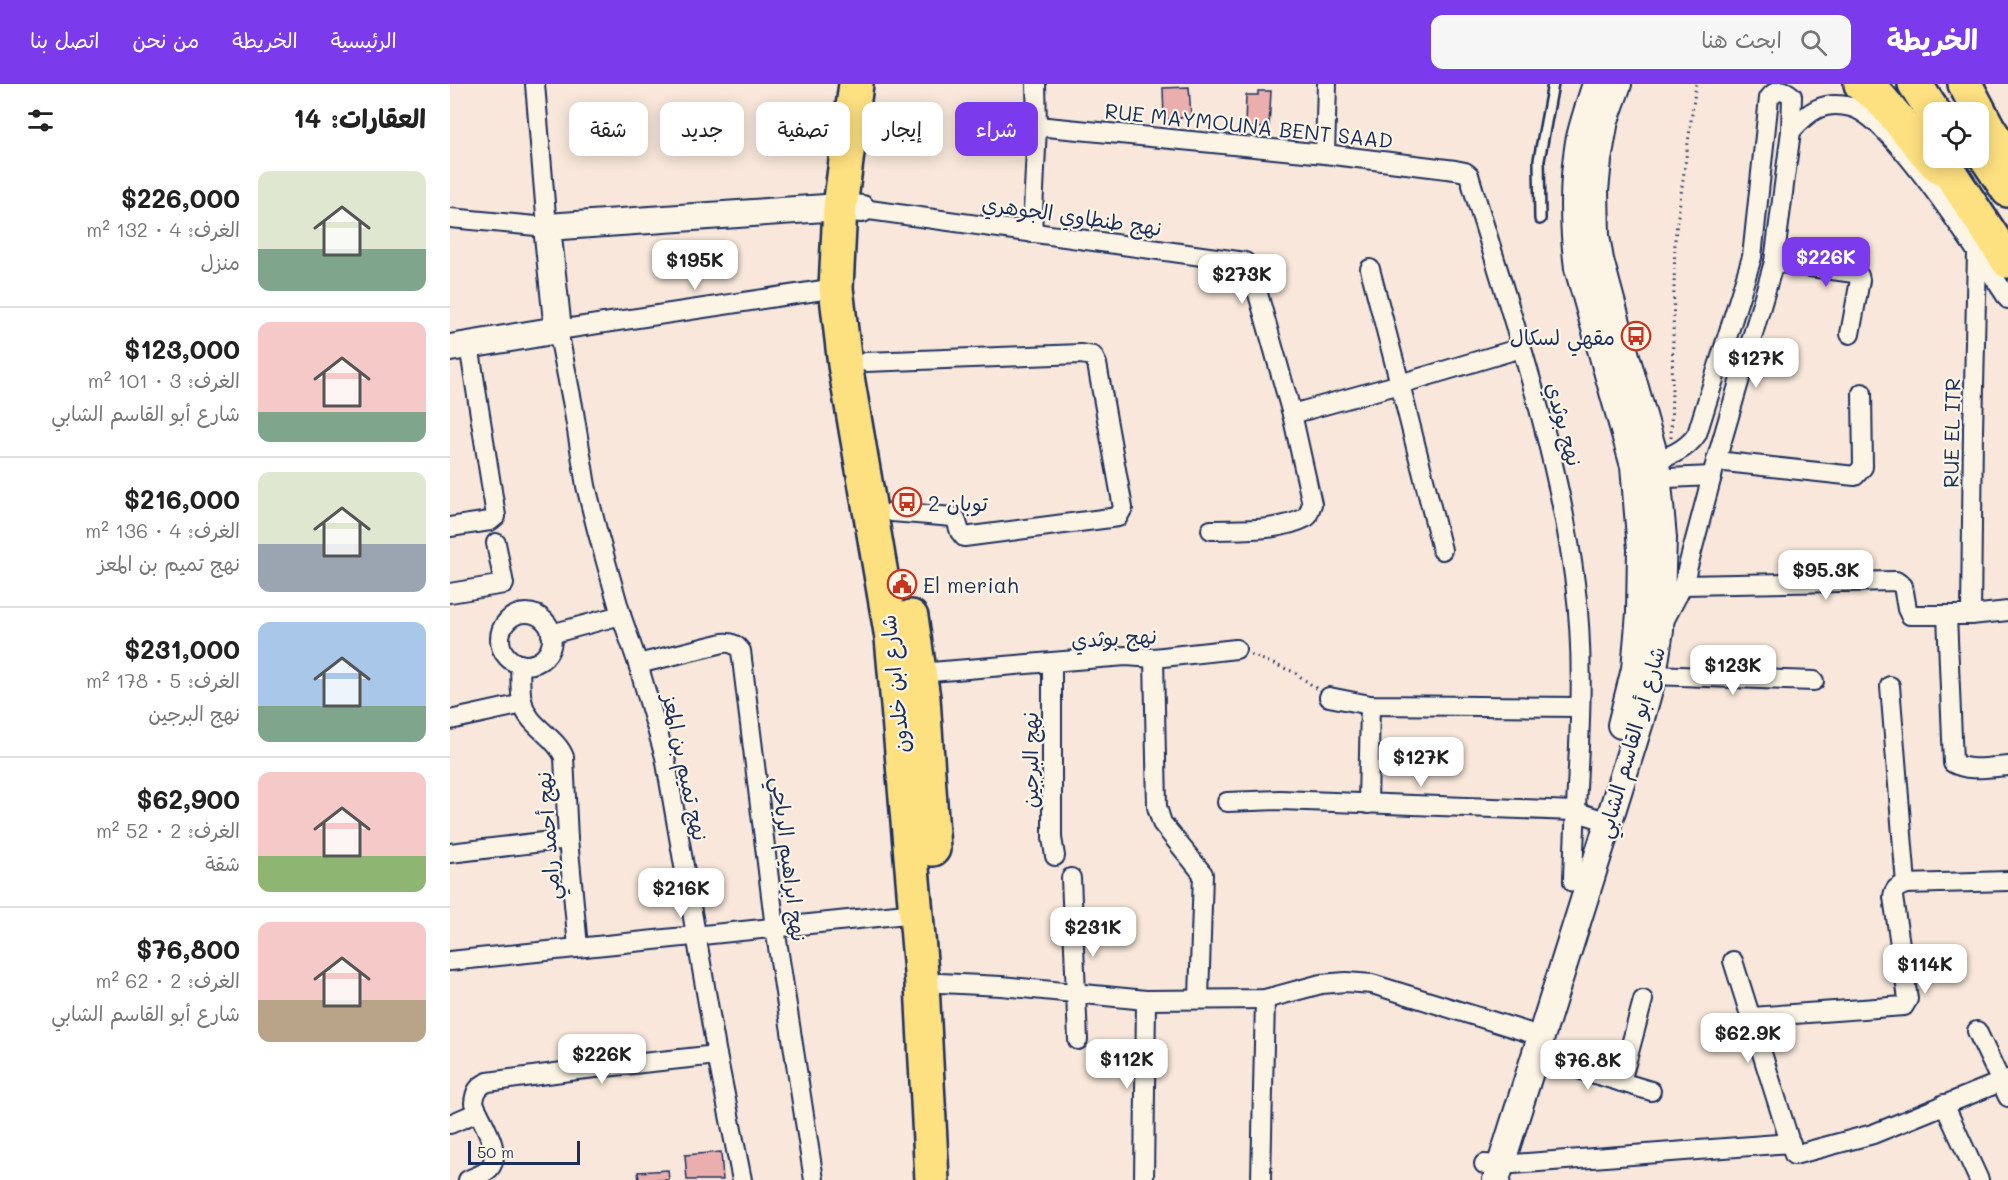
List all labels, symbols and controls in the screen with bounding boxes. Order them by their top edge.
search box [1431,15,1851,69]
text: الخريطة [1887,21,1978,57]
text: ابحث هنا [1701,25,1782,54]
text: اتصل بنا [30,26,100,53]
text: من نحن [133,26,199,53]
text: الخريطة [232,26,298,53]
text: الرئيسية [331,26,397,53]
icon: search [1797,26,1830,59]
street label: RUE MAYMOUNA BENT SAAD [1104,96,1394,154]
text: العقارات: 14 [293,101,426,135]
chip: شقة [569,102,648,156]
chip: جديد [660,102,744,156]
chip: تصفية [756,102,850,156]
chip: إيجار [862,102,943,156]
chip: شراء [955,102,1038,156]
map controls [1923,102,1989,168]
button: locate [1923,102,1989,168]
icon: filters [24,104,57,137]
text: $226,000 [121,181,240,215]
street label: نهج طنطاوي الجوهري [980,189,1164,244]
icon: home [306,195,378,267]
text: الغرف: 4 · 132 m² [86,216,240,242]
pin: $226K [1784,237,1868,288]
pin: $195K [653,240,737,291]
text: $226K [1796,243,1856,269]
text: $195K [666,246,724,272]
text: منزل [201,249,240,275]
pin: $273K [1200,254,1284,305]
text: $273K [1212,260,1272,286]
bus stop icon: مقهي لسكال [1620,320,1652,352]
place label: مقهي لسكال [1510,323,1615,357]
text: $123,000 [124,332,240,366]
pin: $127K [1714,338,1798,389]
text: $127K [1728,344,1784,370]
icon: home [306,346,378,418]
text: الغرف: 3 · 101 m² [88,367,240,393]
street label: RUE EL ITR [1937,378,1965,488]
street label: نهج بوثدي [1538,379,1589,470]
text: شارع أبو القاسم الشابي [51,400,240,426]
text: $216,000 [124,482,240,516]
bus stop icon: توبان 2 [891,486,923,518]
place label: توبان 2 [928,489,989,517]
icon: home [306,496,378,568]
text: الغرف: 4 · 136 m² [85,517,240,543]
text: نهج تميم بن المعز [98,550,240,576]
pin: $95.3K [1777,550,1875,601]
text: $95.3K [1792,556,1860,582]
public building icon: El meriah [886,568,918,600]
place label: El meriah [923,571,1019,598]
street label: شارع ابن خلدون [873,613,918,754]
street label: نهج بوثدي [1070,621,1158,656]
text: $231,000 [124,632,240,666]
street label: شارع أبو القاسم الشابي [1590,643,1677,843]
pin: $123K [1691,645,1775,696]
icon: home [306,646,378,718]
text: $123K [1704,651,1762,677]
text: الغرف: 5 · 178 m² [86,667,240,693]
street label: نهج تميم بن المعز [653,689,715,844]
text: نهج البرجين [148,700,240,726]
street label: نهج البرجين [1016,712,1045,808]
pin: $127K [1379,737,1463,788]
text: $127K [1393,743,1449,769]
street label: نهج أحمد رامي [529,770,572,901]
street label: نهج ابراهيم الرياحي [760,775,813,944]
text: $62,900 [137,782,240,816]
icon: home [306,796,378,868]
text: الغرف: 2 · 52 m² [96,817,240,843]
text: شقة [205,850,240,876]
pin: $216K [639,868,723,919]
text: $216K [652,874,710,900]
pin: $231K [1051,907,1135,958]
text: $231K [1064,913,1122,939]
text: $76,800 [136,932,240,966]
pin: $114K [1883,944,1967,995]
icon: home [306,946,378,1018]
text: $114K [1897,950,1953,976]
text: الغرف: 2 · 62 m² [95,967,240,993]
text: شارع أبو القاسم الشابي [51,1000,240,1026]
pin: $62.9K [1699,1013,1797,1064]
text: $62.9K [1715,1019,1781,1045]
pin: $226K [560,1034,644,1085]
pin: $112K [1085,1039,1169,1090]
text: $226K [572,1040,632,1066]
pin: $76.8K [1539,1040,1637,1091]
text: $112K [1100,1045,1154,1071]
text: $76.8K [1554,1046,1622,1072]
scale bar [468,1138,580,1166]
text: 50 m [477,1141,514,1162]

